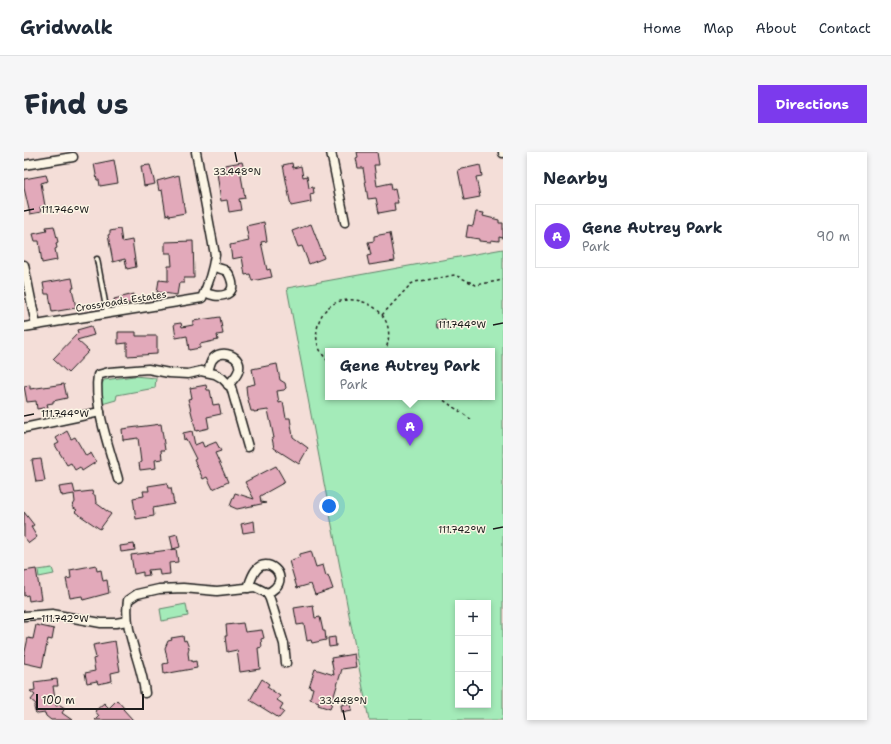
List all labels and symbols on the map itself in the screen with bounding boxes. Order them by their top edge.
text: 33.448°N [213,165,261,178]
text: 111.746°W [41,203,89,216]
street label: Crossroads Estates [75,287,167,315]
text: 111.744°W [438,318,486,331]
text: 111.744°W [41,407,89,420]
pin: A [397,413,423,446]
your location [319,496,339,516]
text: 111.742°W [438,523,486,536]
text: 111.742°W [41,612,89,625]
scale bar [36,692,144,711]
text: 33.448°N [319,694,367,707]

